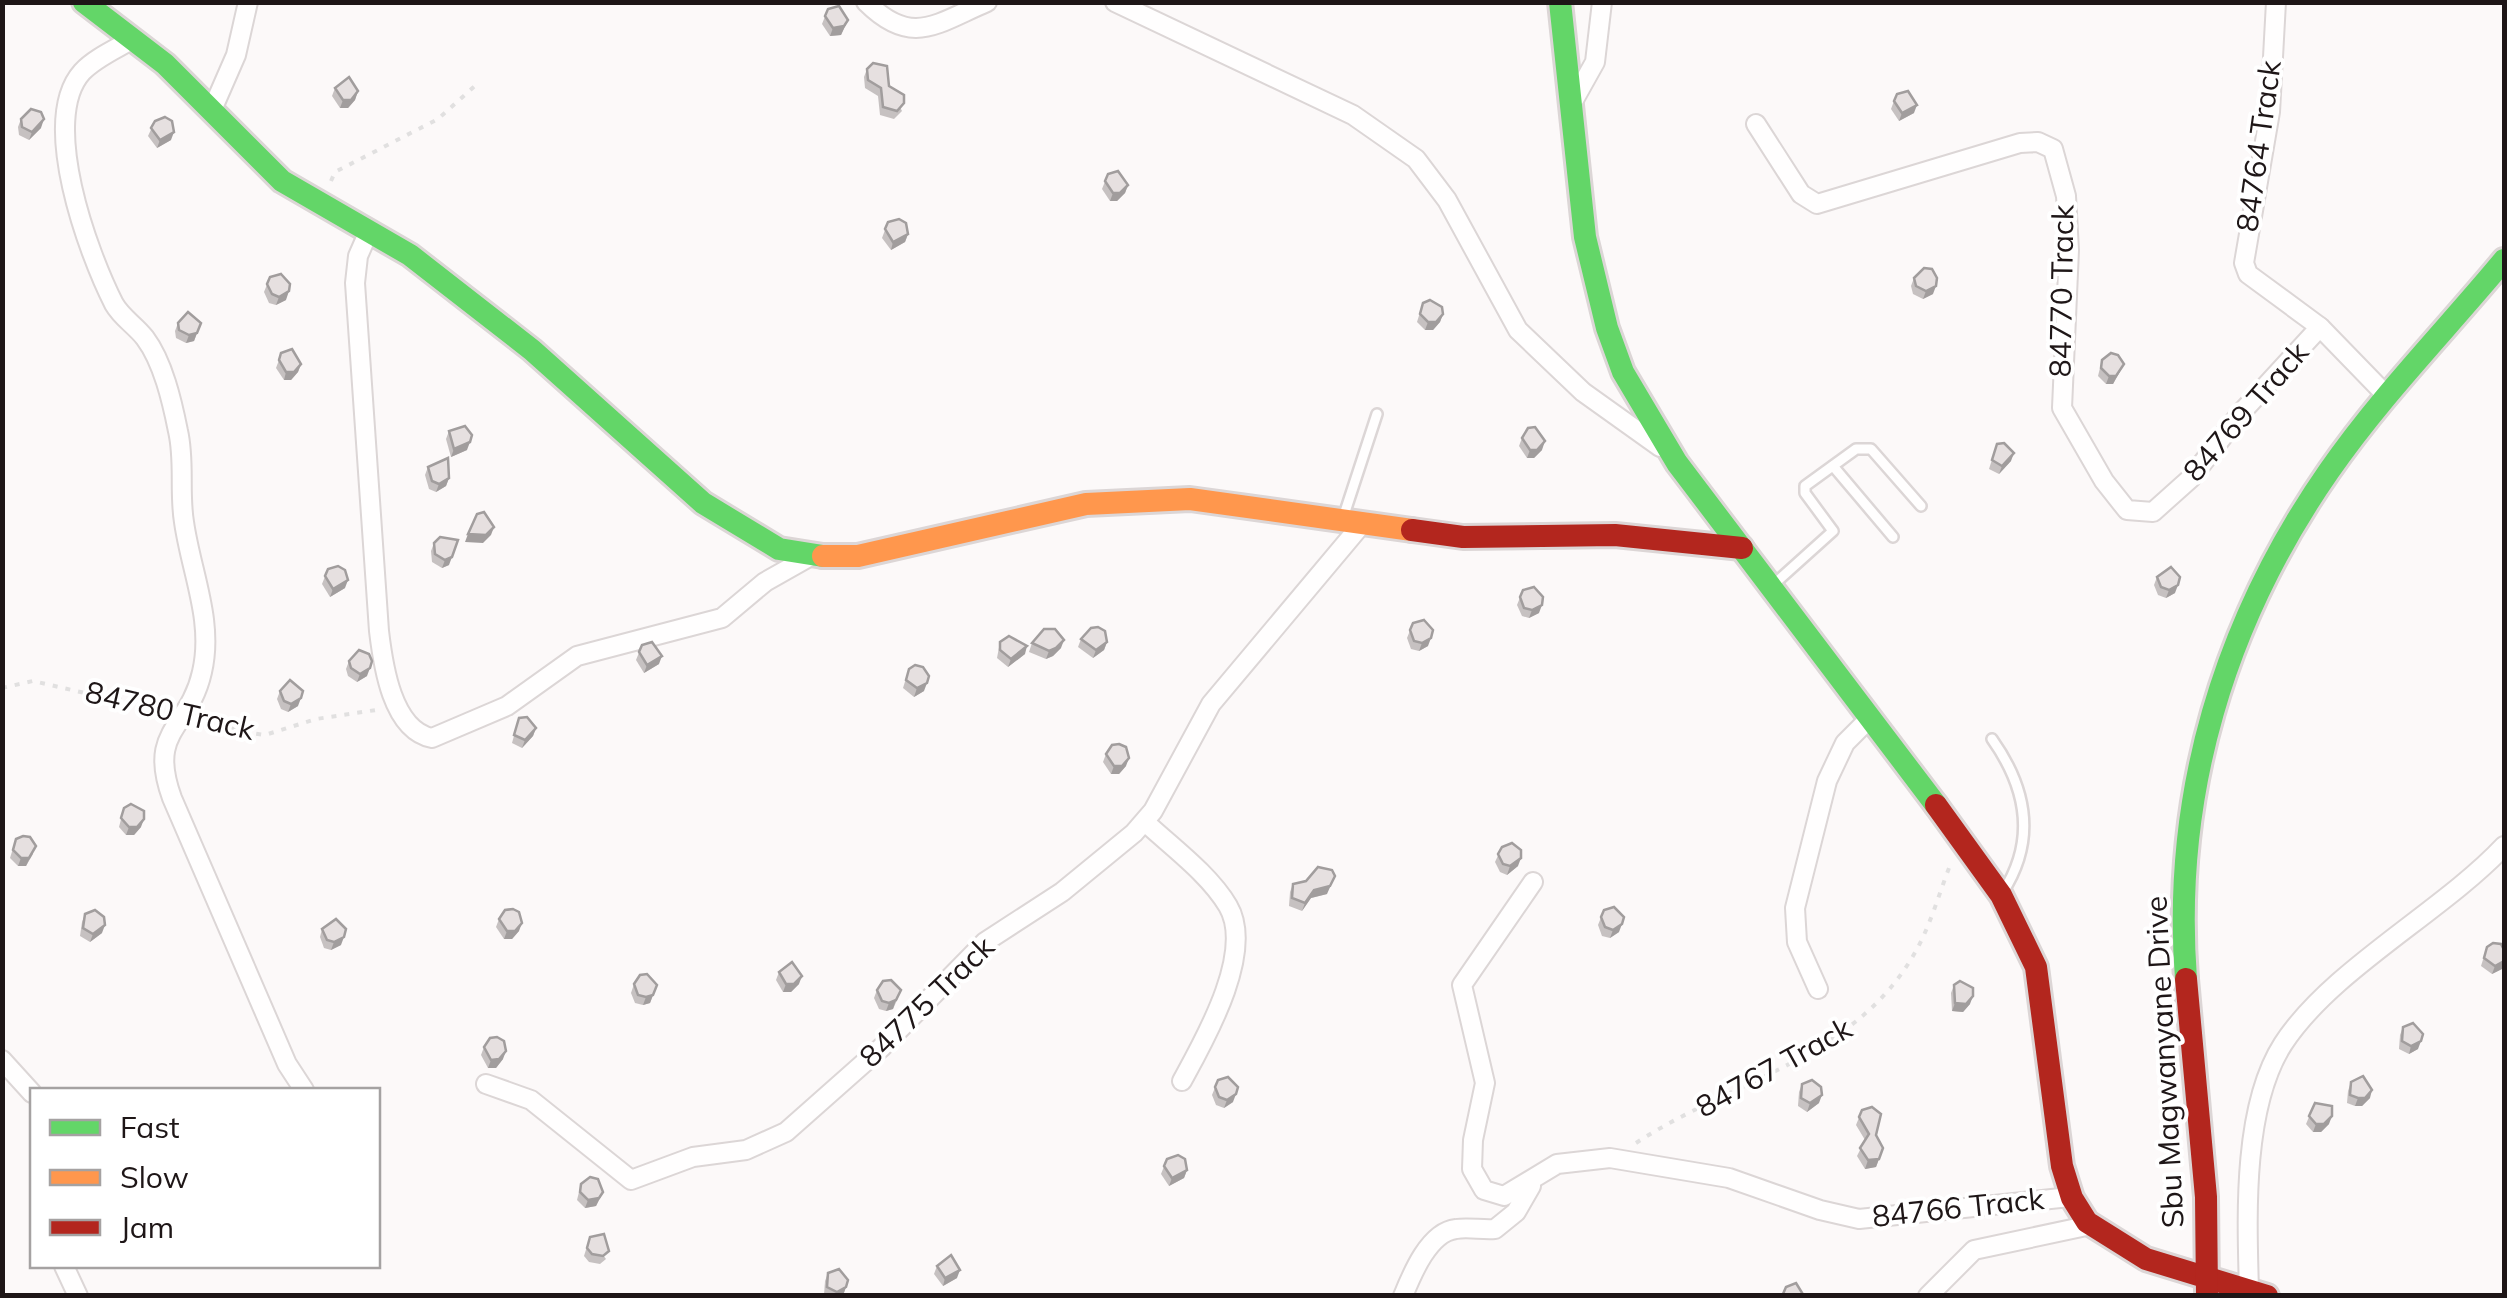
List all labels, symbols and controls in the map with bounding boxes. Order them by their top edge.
street label: 84764 Track [2227,57,2289,234]
street label: 84770 Track [2040,204,2082,378]
street label: 84769 Track [2174,333,2317,489]
street label: 84780 Track [82,672,259,748]
street label: Sbu Magwanyane Drive [2136,895,2192,1229]
street label: 84775 Track [851,927,1002,1075]
street label: 84767 Track [1689,1008,1859,1126]
legend [30,1088,380,1268]
text: Fast [120,1108,180,1146]
text: Slow [120,1158,189,1196]
street label: 84766 Track [1870,1179,2046,1235]
text: Jam [120,1208,174,1246]

